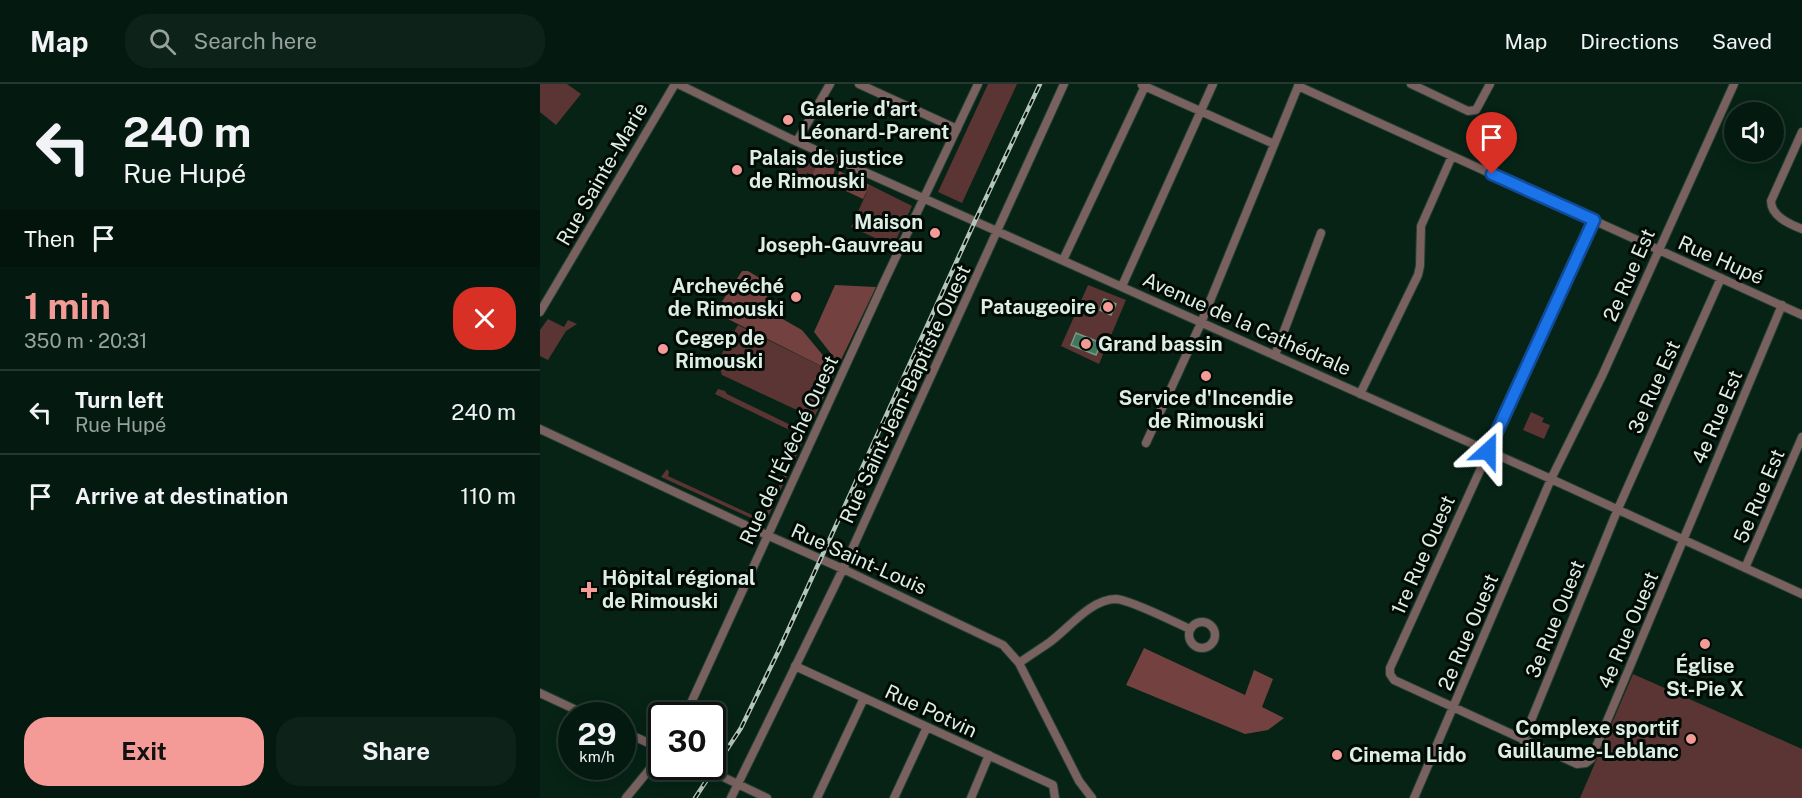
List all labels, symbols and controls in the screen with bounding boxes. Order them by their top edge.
search box [125,14,545,68]
text: Map [30,25,89,58]
icon: search [146,25,179,58]
text: Search here [194,28,317,54]
text: Map [1505,29,1547,54]
text: Directions [1580,29,1679,54]
text: Saved [1712,29,1772,54]
place label: Galerie d'art Léonard-Parent [800,97,949,144]
street label: Rue Sainte-Marie [551,98,653,250]
map controls [1724,102,1784,162]
button: sound [1724,102,1784,162]
text: 240 m [123,107,251,156]
icon: left [24,108,102,186]
pin [1466,112,1517,174]
marker: Galerie d'art Léonard-Parent [781,113,795,127]
icon: arrive [1475,121,1508,154]
place label: Palais de justice de Rimouski [749,146,903,193]
text: Rue Hupé [123,157,246,189]
marker: Palais de justice de Rimouski [730,163,744,177]
place label: Maison Joseph-Gauvreau [758,210,923,257]
icon: arrive [87,222,120,255]
street label: 2e Rue Est [1598,225,1660,325]
text: Then [24,226,75,252]
marker: Maison Joseph-Gauvreau [928,226,942,240]
street label: Rue Hupé [1674,230,1768,290]
street label: Rue Saint-Jean-Baptiste Ouest [834,261,976,527]
street label: Avenue de la Cathédrale [1139,267,1355,381]
place label: Archevéché de Rimouski [668,274,784,321]
text: 1 min [24,285,111,327]
button: close [453,287,516,350]
marker: Archevéché de Rimouski [789,290,803,304]
place label: Pataugeoire [980,295,1096,319]
marker: Pataugeoire [1101,300,1115,314]
place label: Cegep de Rimouski [675,326,765,373]
text: 350 m · 20:31 [24,329,147,353]
place label: Grand bassin [1098,332,1223,356]
marker: Grand bassin [1079,337,1093,351]
street label: 3e Rue Est [1623,337,1685,437]
marker: Cegep de Rimouski [656,342,670,356]
street label: Rue de l'Évêché Ouest [734,351,843,548]
street label: 4e Rue Est [1687,366,1747,468]
marker: Service d'Incendie de Rimouski [1199,369,1213,383]
place label: Service d'Incendie de Rimouski [1119,386,1293,433]
text: Turn left [75,387,164,413]
icon: left [24,396,57,429]
text: 240 m [451,399,516,425]
text: Rue Hupé [75,413,166,437]
position arrow [1456,419,1520,483]
street label: 5e Rue Est [1728,445,1790,547]
icon: arrive [24,480,57,513]
text: Arrive at destination [75,483,288,509]
text: 110 m [460,483,516,509]
street label: 1re Rue Ouest [1386,492,1460,618]
street label: Rue Saint-Louis [788,518,930,600]
street label: 3e Rue Ouest [1520,557,1590,681]
place label: Hôpital régional de Rimouski [602,566,756,613]
street label: 4e Rue Ouest [1593,568,1663,692]
street label: 2e Rue Ouest [1433,570,1503,694]
marker: Hôpital régional de Rimouski [580,581,598,599]
marker: Église St-Pie X [1698,637,1712,651]
place label: Église St-Pie X [1666,653,1744,701]
street label: Rue Potvin [881,679,981,743]
speed limit sign: 30 [648,702,726,780]
text: 29 [578,716,616,752]
place label: Complexe sportif Guillaume-Leblanc [1497,716,1679,763]
button: Exit [24,717,264,786]
button: Share [276,717,516,786]
marker: Complexe sportif Guillaume-Leblanc [1684,732,1698,746]
place label: Cinema Lido [1349,743,1466,767]
text: km/h [579,748,615,765]
marker: Cinema Lido [1330,748,1344,762]

